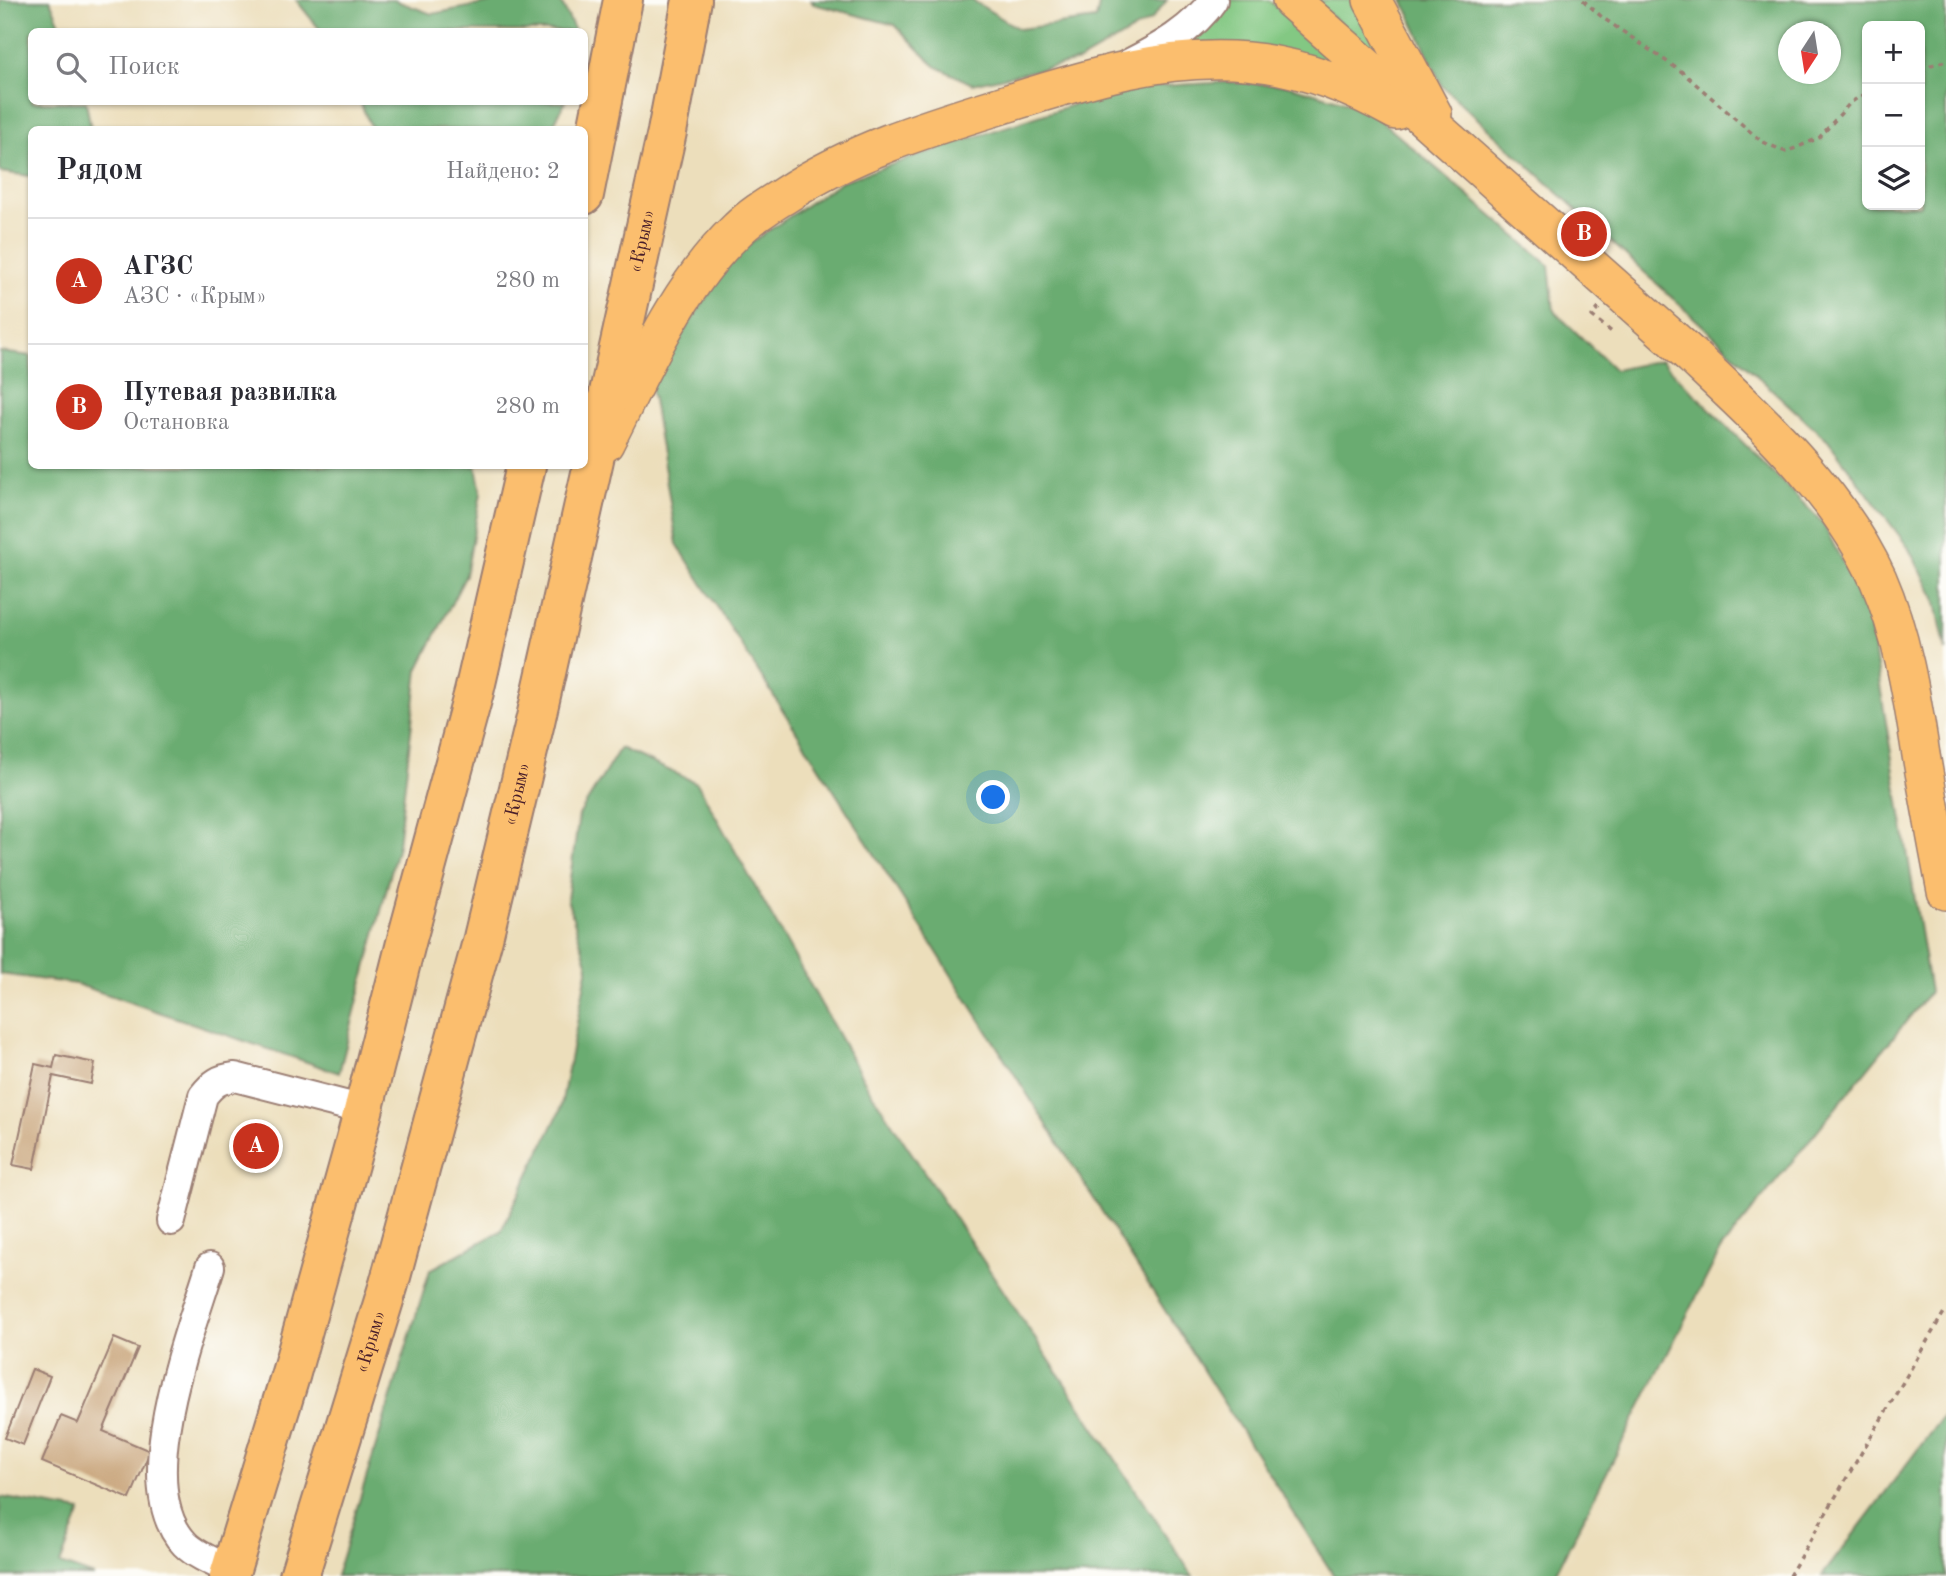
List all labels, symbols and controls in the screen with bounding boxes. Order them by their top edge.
north arrow [1778,21,1841,84]
map controls [1862,21,1925,210]
button: + [1862,21,1925,84]
search box [28,28,588,105]
icon: search [52,48,90,86]
text: Поиск [108,54,180,80]
button: − [1862,84,1925,147]
button: layers [1862,147,1925,210]
text: Рядом [56,156,143,186]
text: Найдено: 2 [446,160,560,183]
street label: «Крым» [626,208,659,275]
pin: B [1561,208,1607,260]
text: АГЗС [123,254,193,280]
text: A [70,269,88,292]
text: 280 m [495,269,560,292]
text: АЗС · «Крым» [123,285,267,308]
text: Путевая развилка [123,380,337,406]
text: B [71,395,87,418]
text: 280 m [495,395,560,418]
text: Остановка [123,411,229,434]
street label: «Крым» [501,761,534,828]
your location [976,780,1010,814]
pin: A [233,1120,279,1172]
street label: «Крым» [353,1308,390,1375]

